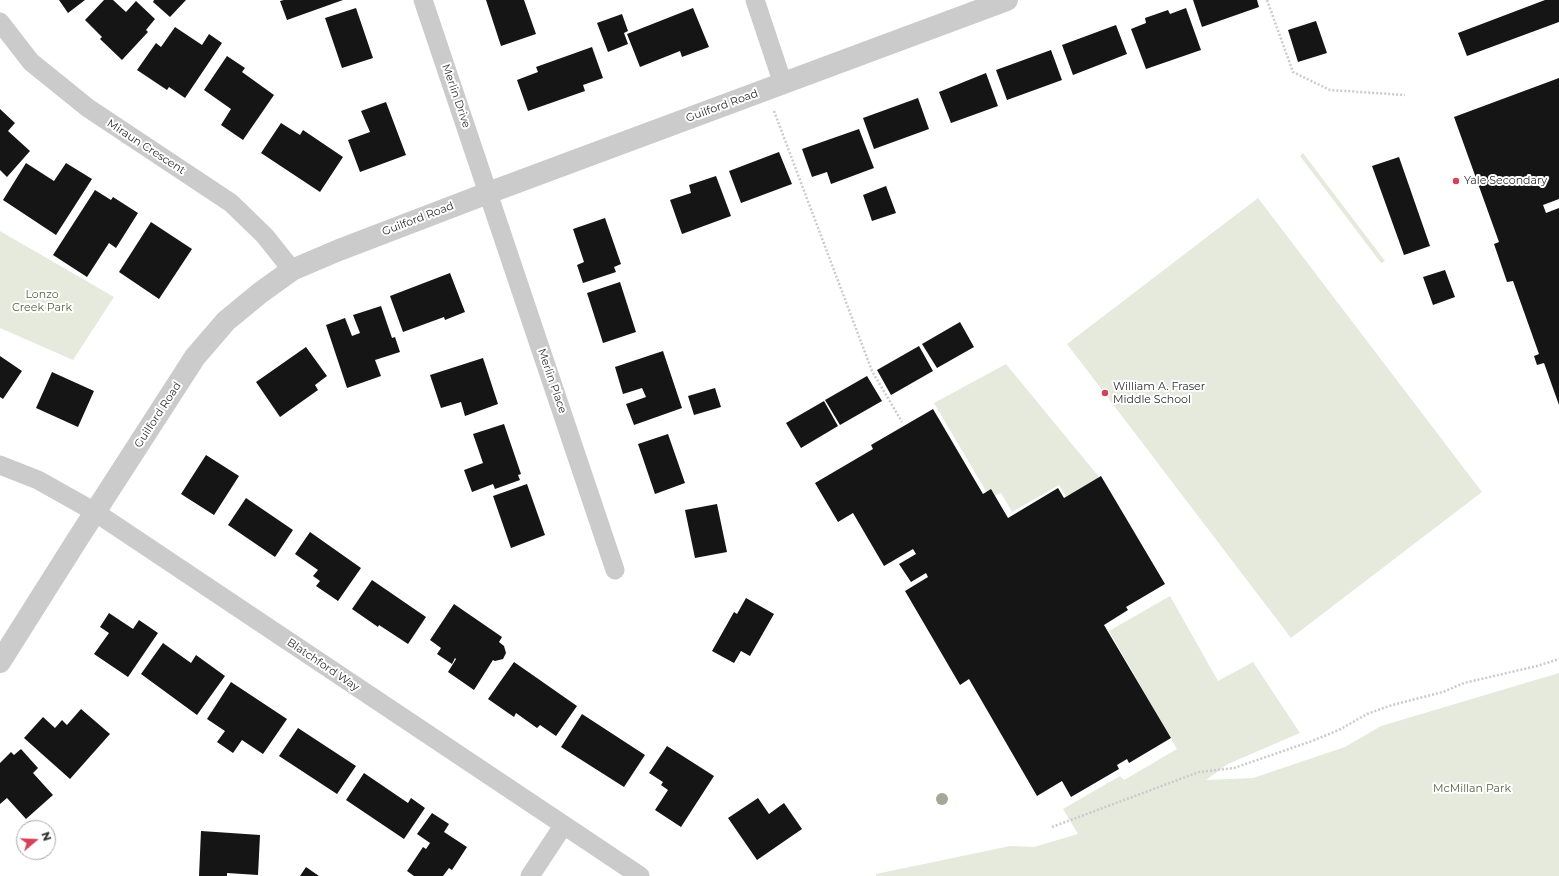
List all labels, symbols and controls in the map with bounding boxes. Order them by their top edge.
street label: Merlin Drive [439,62,473,130]
street label: Guilford Road [684,87,760,125]
street label: Miraun Crescent [105,117,187,177]
place label: Yale Secondary [1464,174,1547,188]
marker: Yale Secondary [1451,176,1461,186]
street label: Guilford Road [380,199,456,239]
park label: Lonzo Creek Park [12,288,72,314]
street label: Merlin Place [535,347,569,415]
street label: Guilford Road [132,380,184,450]
place label: William A. Fraser Middle School [1113,380,1205,406]
marker: William A. Fraser Middle School [1100,388,1110,398]
street label: Blatchford Way [284,636,362,694]
park label: McMillan Park [1433,782,1511,796]
north arrow [16,820,56,860]
text: N [38,830,54,843]

